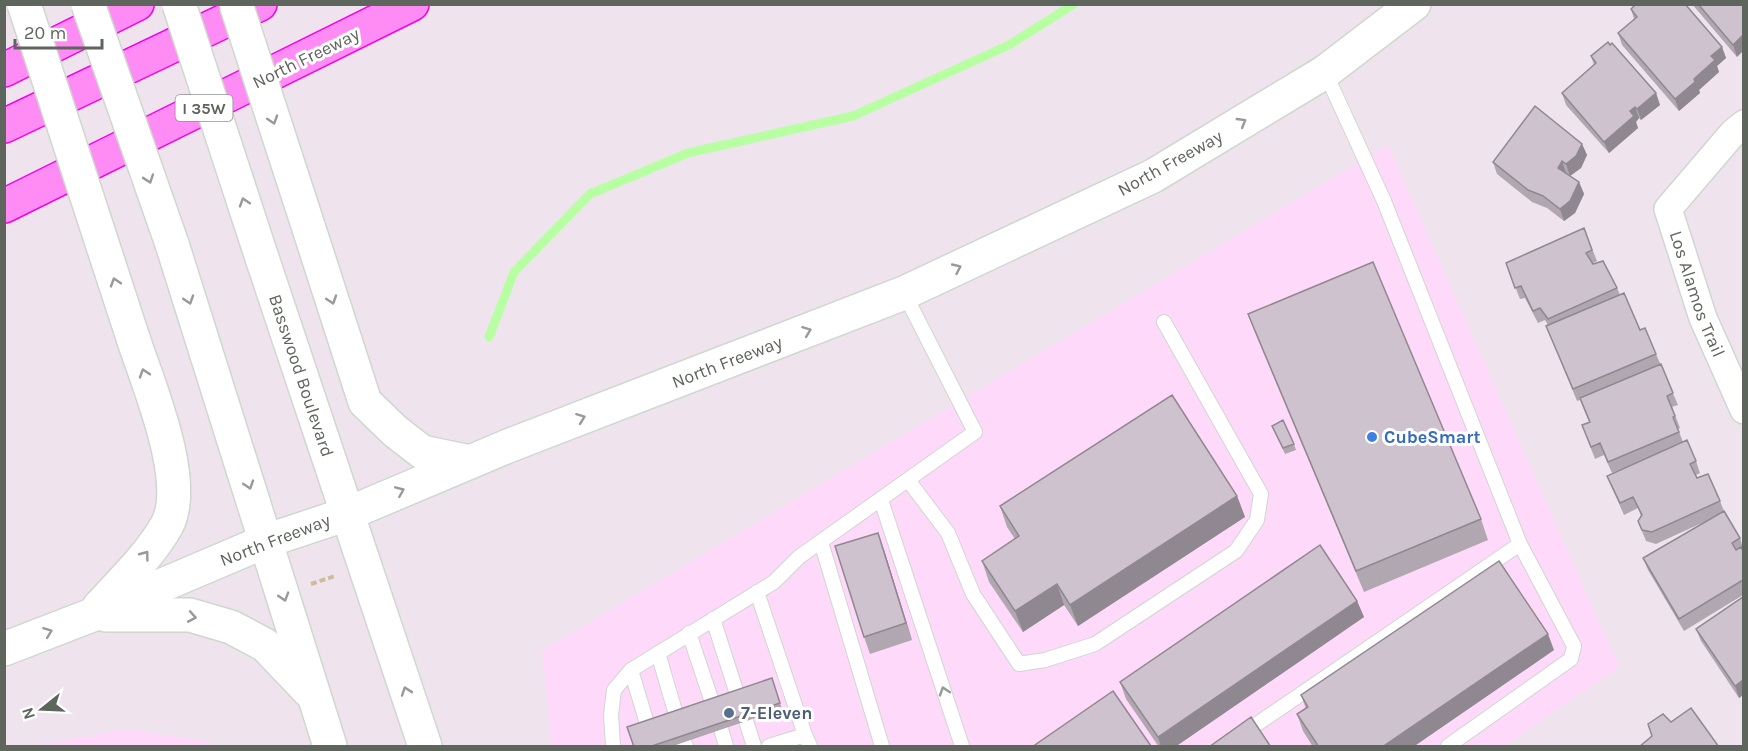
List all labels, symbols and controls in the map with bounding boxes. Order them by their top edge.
scale bar [15,12,102,50]
text: 20 m [24,22,66,44]
street label: North Freeway [249,22,364,93]
road number: I 35W [176,95,232,121]
one-way arrow [266,114,279,125]
one-way arrow [1236,118,1246,129]
street label: North Freeway [1114,125,1227,201]
one-way arrow [141,173,154,183]
one-way arrow [239,197,251,208]
street label: Los Alamos Trail [1665,228,1730,360]
one-way arrow [950,264,961,276]
one-way arrow [109,277,122,288]
street label: Basswood Boulevard [264,291,339,460]
one-way arrow [182,294,195,305]
one-way arrow [325,294,338,305]
one-way arrow [801,326,812,338]
street label: North Freeway [669,331,786,393]
one-way arrow [139,368,152,379]
one-way arrow [575,413,586,425]
place label: CubeSmart [1384,426,1481,448]
marker: CubeSmart [1365,430,1379,444]
one-way arrow [241,479,254,490]
one-way arrow [394,486,405,498]
street label: North Freeway [217,509,334,571]
one-way arrow [137,551,148,562]
one-way arrow [277,591,289,602]
one-way arrow [187,610,197,623]
one-way arrow [42,627,53,639]
north arrow [12,679,72,739]
one-way arrow [401,686,413,697]
one-way arrow [938,686,951,697]
place label: 7-Eleven [741,702,812,724]
text: N [17,705,39,722]
marker: 7-Eleven [722,706,736,720]

